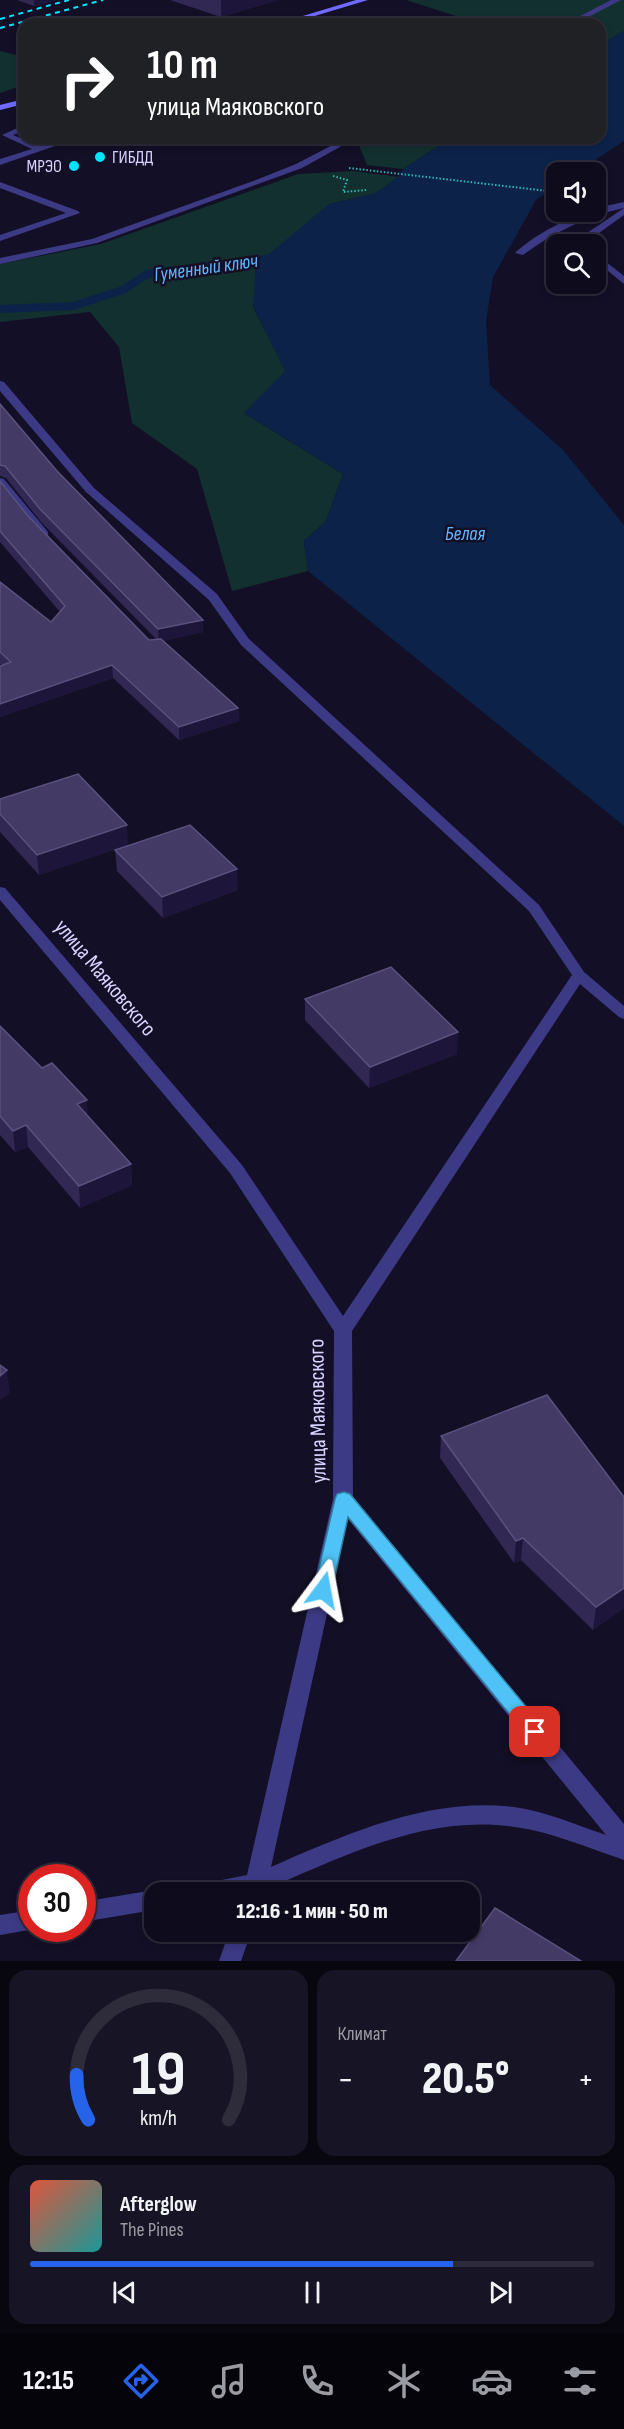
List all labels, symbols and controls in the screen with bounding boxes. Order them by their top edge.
text: 10 m [147,40,218,91]
icon: right [48,42,126,120]
text: улица Маяковского [147,91,324,123]
place label: ГИБДД [112,147,154,168]
marker: ГИБДД [93,150,107,164]
place label: МРЭО [26,156,62,177]
marker: МРЭО [67,159,81,173]
map controls [546,162,606,294]
button: sound [546,162,606,222]
button: search [546,234,606,294]
water label: Гуменный ключ [153,249,260,287]
water label: Белая [445,522,485,546]
street label: улица Маяковского [48,914,162,1042]
street label: улица Маяковского [303,1339,333,1483]
position arrow [291,1558,355,1622]
pin [509,1706,560,1757]
icon: arrive [518,1715,551,1748]
speed limit sign: 30 [18,1864,96,1942]
text: 12:16 · 1 мин · 50 m [236,1898,388,1925]
text: Климат [338,2022,387,2046]
text: 19 [131,2038,185,2113]
text: 20.5° [422,2052,509,2107]
text: − [338,2060,354,2100]
text: + [578,2060,594,2100]
text: km/h [140,2106,177,2131]
text: Afterglow [120,2191,197,2218]
text: The Pines [120,2218,184,2242]
icon: previous [108,2276,141,2309]
icon: pause [296,2276,329,2309]
icon: next [484,2276,517,2309]
icon: directions [120,2360,162,2402]
icon: music [208,2360,250,2402]
icon: phone [296,2360,338,2402]
icon: climate [383,2360,425,2402]
icon: car [471,2360,513,2402]
icon: filters [559,2360,601,2402]
text: 12:15 [23,2365,74,2397]

